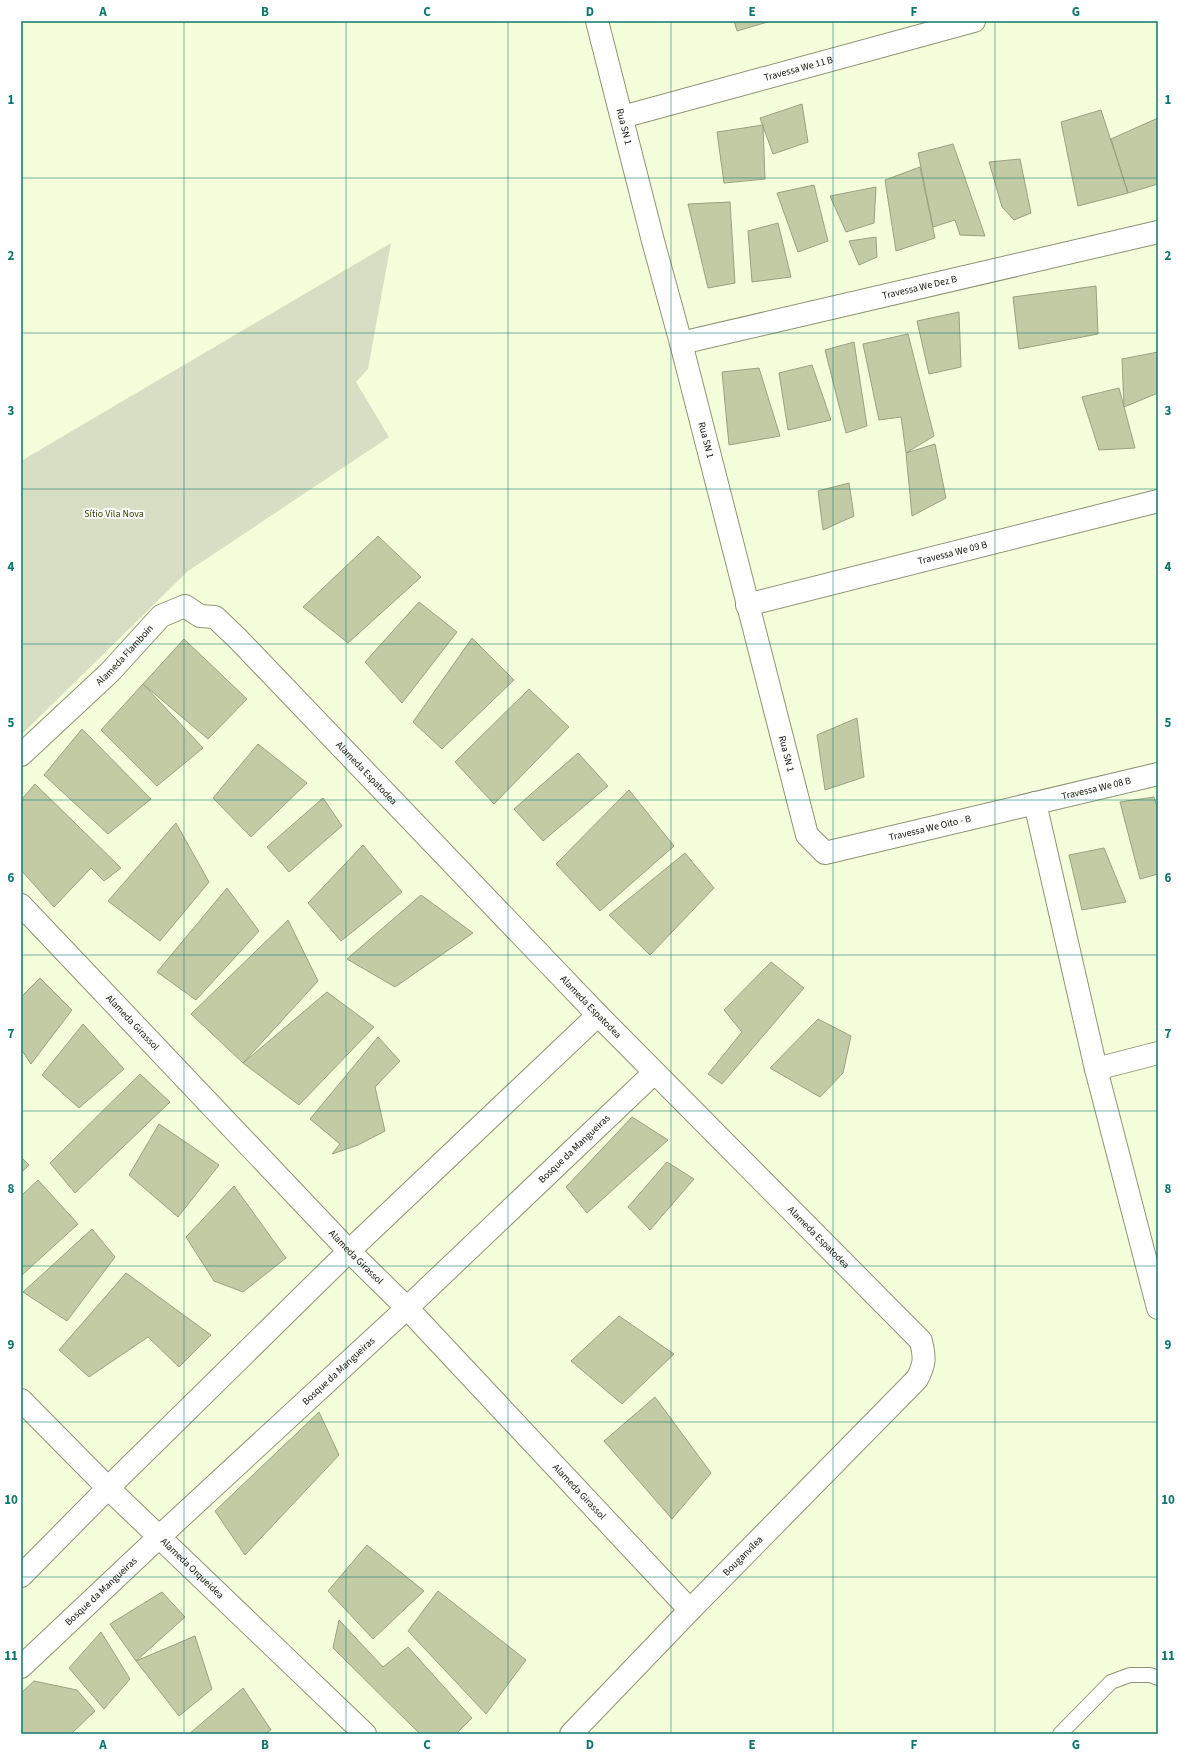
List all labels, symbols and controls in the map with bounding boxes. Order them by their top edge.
text: A [98,3,107,21]
text: B [261,3,269,21]
text: C [423,3,431,21]
text: D [586,3,594,21]
text: E [748,3,756,21]
text: F [911,3,918,21]
text: G [1072,3,1080,21]
street label: Travessa We 11 B [762,53,835,85]
text: 1 [8,91,15,109]
text: 1 [1165,91,1172,109]
street label: Rua SN 1 [613,107,635,146]
text: 2 [8,247,15,265]
text: 2 [1165,247,1172,265]
street label: Travessa We Dez B [881,272,959,303]
text: 3 [8,402,15,420]
text: 3 [1165,402,1172,420]
street label: Rua SN 1 [694,420,717,460]
park label: Sítio Vila Nova [84,507,144,521]
street label: Travessa We 09 B [916,537,989,568]
text: 4 [8,558,15,576]
text: 4 [1165,558,1172,576]
street label: Alameda Flamboin [93,622,157,689]
text: 5 [8,714,15,732]
text: 5 [1165,714,1172,732]
street label: Rua SN 1 [775,734,798,774]
street label: Alameda Espatodea [333,738,400,808]
street label: Travessa We 08 B [1060,774,1133,804]
street label: Travessa We Oito - B [888,812,972,845]
text: 6 [8,869,15,887]
text: 6 [1165,869,1172,887]
street label: Alameda Espatodea [557,972,624,1042]
street label: Alameda Girassol [103,992,163,1054]
text: 7 [8,1025,15,1043]
text: 7 [1165,1025,1172,1043]
street label: Bosque da Mangueiras [535,1111,613,1186]
text: 8 [8,1180,15,1198]
text: 8 [1165,1180,1172,1198]
street label: Alameda Espatodea [784,1203,853,1272]
street label: Alameda Girassol [325,1227,387,1288]
street label: Bosque da Mangueiras [299,1334,378,1408]
text: 9 [8,1336,15,1354]
text: 9 [1165,1336,1172,1354]
street label: Alameda Girassol [549,1461,609,1523]
text: 10 [4,1491,18,1509]
text: 10 [1161,1491,1175,1509]
street label: Bouganvilea [720,1533,766,1579]
street label: Alameda Orqueidea [157,1535,227,1602]
street label: Bosque da Mangueiras [62,1554,140,1629]
text: 11 [4,1647,18,1665]
text: 11 [1161,1647,1175,1665]
text: A [98,1736,107,1754]
text: B [261,1736,269,1754]
text: C [423,1736,431,1754]
text: D [586,1736,594,1754]
text: E [748,1736,756,1754]
text: F [911,1736,918,1754]
text: G [1072,1736,1080,1754]

